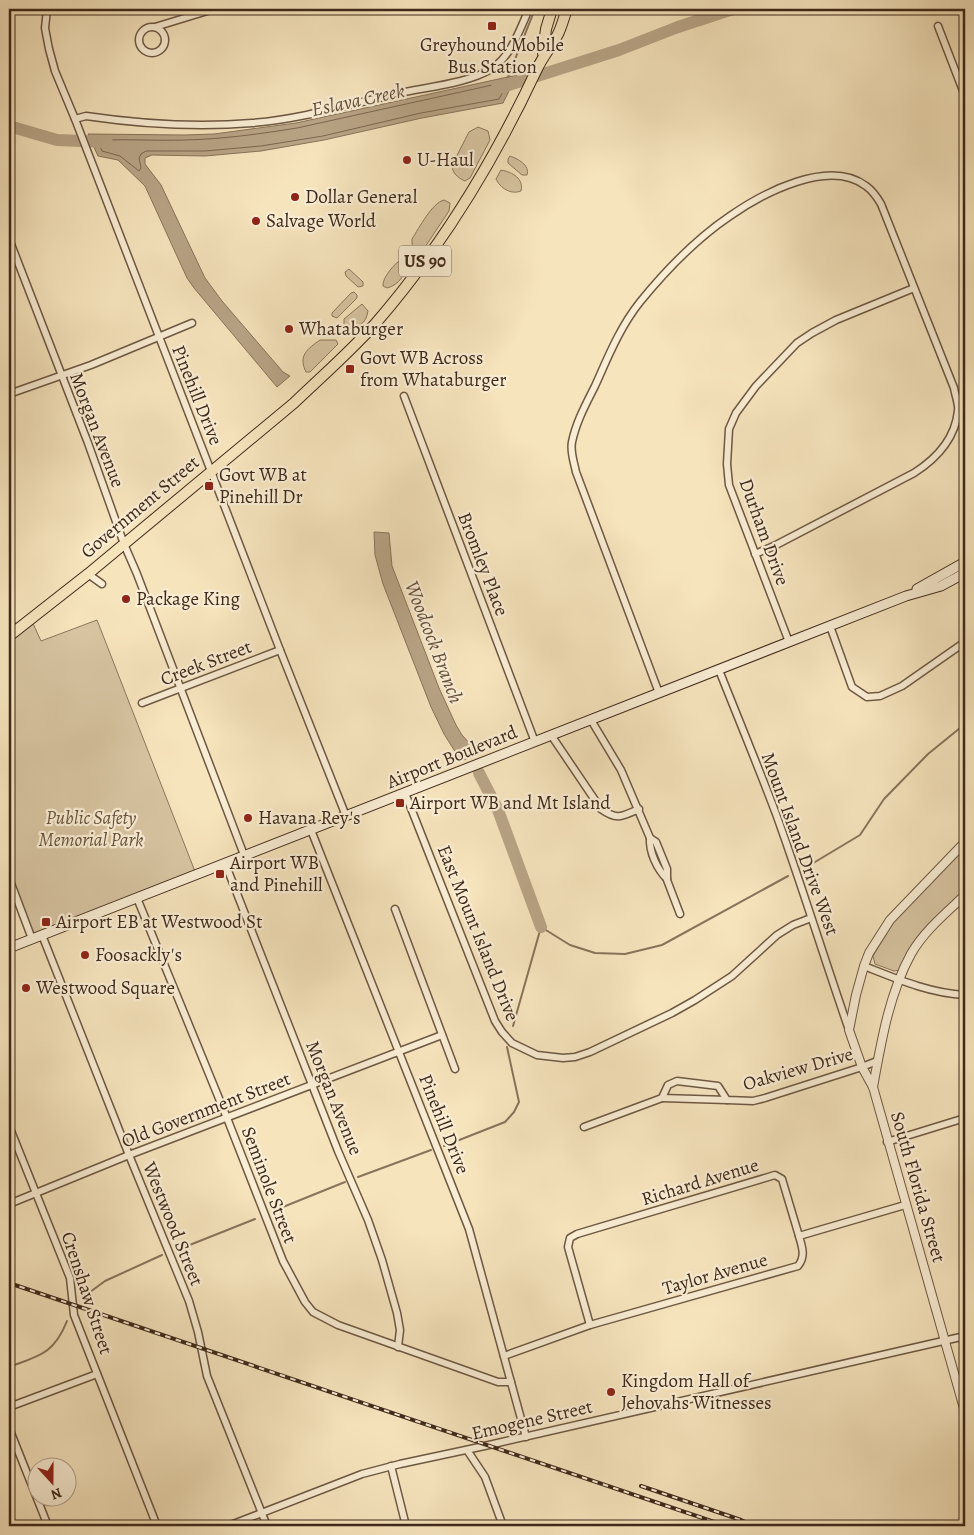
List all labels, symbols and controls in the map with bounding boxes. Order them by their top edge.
marker: Greyhound Mobile Bus Station [486,20,498,32]
place label: Greyhound Mobile Bus Station [420,32,564,80]
water label: Eslava Creek [309,77,407,123]
place label: U-Haul [417,147,474,173]
marker: U-Haul [401,154,413,166]
place label: Dollar General [305,184,418,210]
marker: Dollar General [289,191,301,203]
place label: Salvage World [266,208,377,234]
marker: Salvage World [250,215,262,227]
road number: US 90 [399,246,451,276]
place label: Whataburger [298,316,403,342]
marker: Whataburger [283,323,295,335]
street label: Pinehill Drive [165,341,229,449]
place label: Govt WB Across from Whataburger [360,345,507,393]
marker: Govt WB Across from Whataburger [344,363,356,375]
street label: Morgan Avenue [63,369,131,491]
street label: Government Street [75,450,205,564]
place label: Govt WB at Pinehill Dr [219,462,307,510]
street label: Durham Drive [733,475,795,589]
marker: Govt WB at Pinehill Dr [203,480,215,492]
street label: Bromley Place [451,508,515,620]
water label: Woodcock Branch [398,577,470,707]
place label: Package King [136,586,240,612]
marker: Package King [120,593,132,605]
street label: Creek Street [157,634,255,692]
street label: Airport Boulevard [382,719,522,795]
street label: Mount Island Drive West [755,749,845,939]
place label: Airport WB and Mt Island [409,790,611,816]
marker: Airport WB and Mt Island [394,797,406,809]
park label: Public Safety Memorial Park [39,805,143,853]
place label: Havana Rey's [258,805,361,831]
marker: Havana Rey's [242,812,254,824]
street label: East Mount Island Drive [431,841,525,1025]
place label: Airport WB and Pinehill [229,850,323,898]
marker: Airport WB and Pinehill [214,868,226,880]
place label: Airport EB at Westwood St [55,909,262,935]
marker: Airport EB at Westwood St [40,916,52,928]
place label: Foosackly's [95,942,182,968]
marker: Foosackly's [79,949,91,961]
place label: Westwood Square [35,975,175,1001]
marker: Westwood Square [20,982,32,994]
street label: Morgan Avenue [299,1037,369,1159]
street label: Oakview Drive [740,1041,856,1097]
street label: Old Government Street [118,1066,294,1154]
street label: Pinehill Drive [412,1070,476,1178]
street label: South Florida Street [884,1109,952,1265]
street label: Seminole Street [235,1123,303,1247]
street label: Richard Avenue [638,1152,762,1212]
street label: Westwood Street [136,1157,210,1290]
street label: Crenshaw Street [55,1228,119,1358]
street label: Taylor Avenue [659,1247,771,1301]
place label: Kingdom Hall of Jehovahs Witnesses [621,1368,772,1416]
marker: Kingdom Hall of Jehovahs Witnesses [605,1386,617,1398]
street label: Emogene Street [469,1393,595,1447]
north arrow [28,1458,78,1508]
text: N [48,1483,65,1504]

